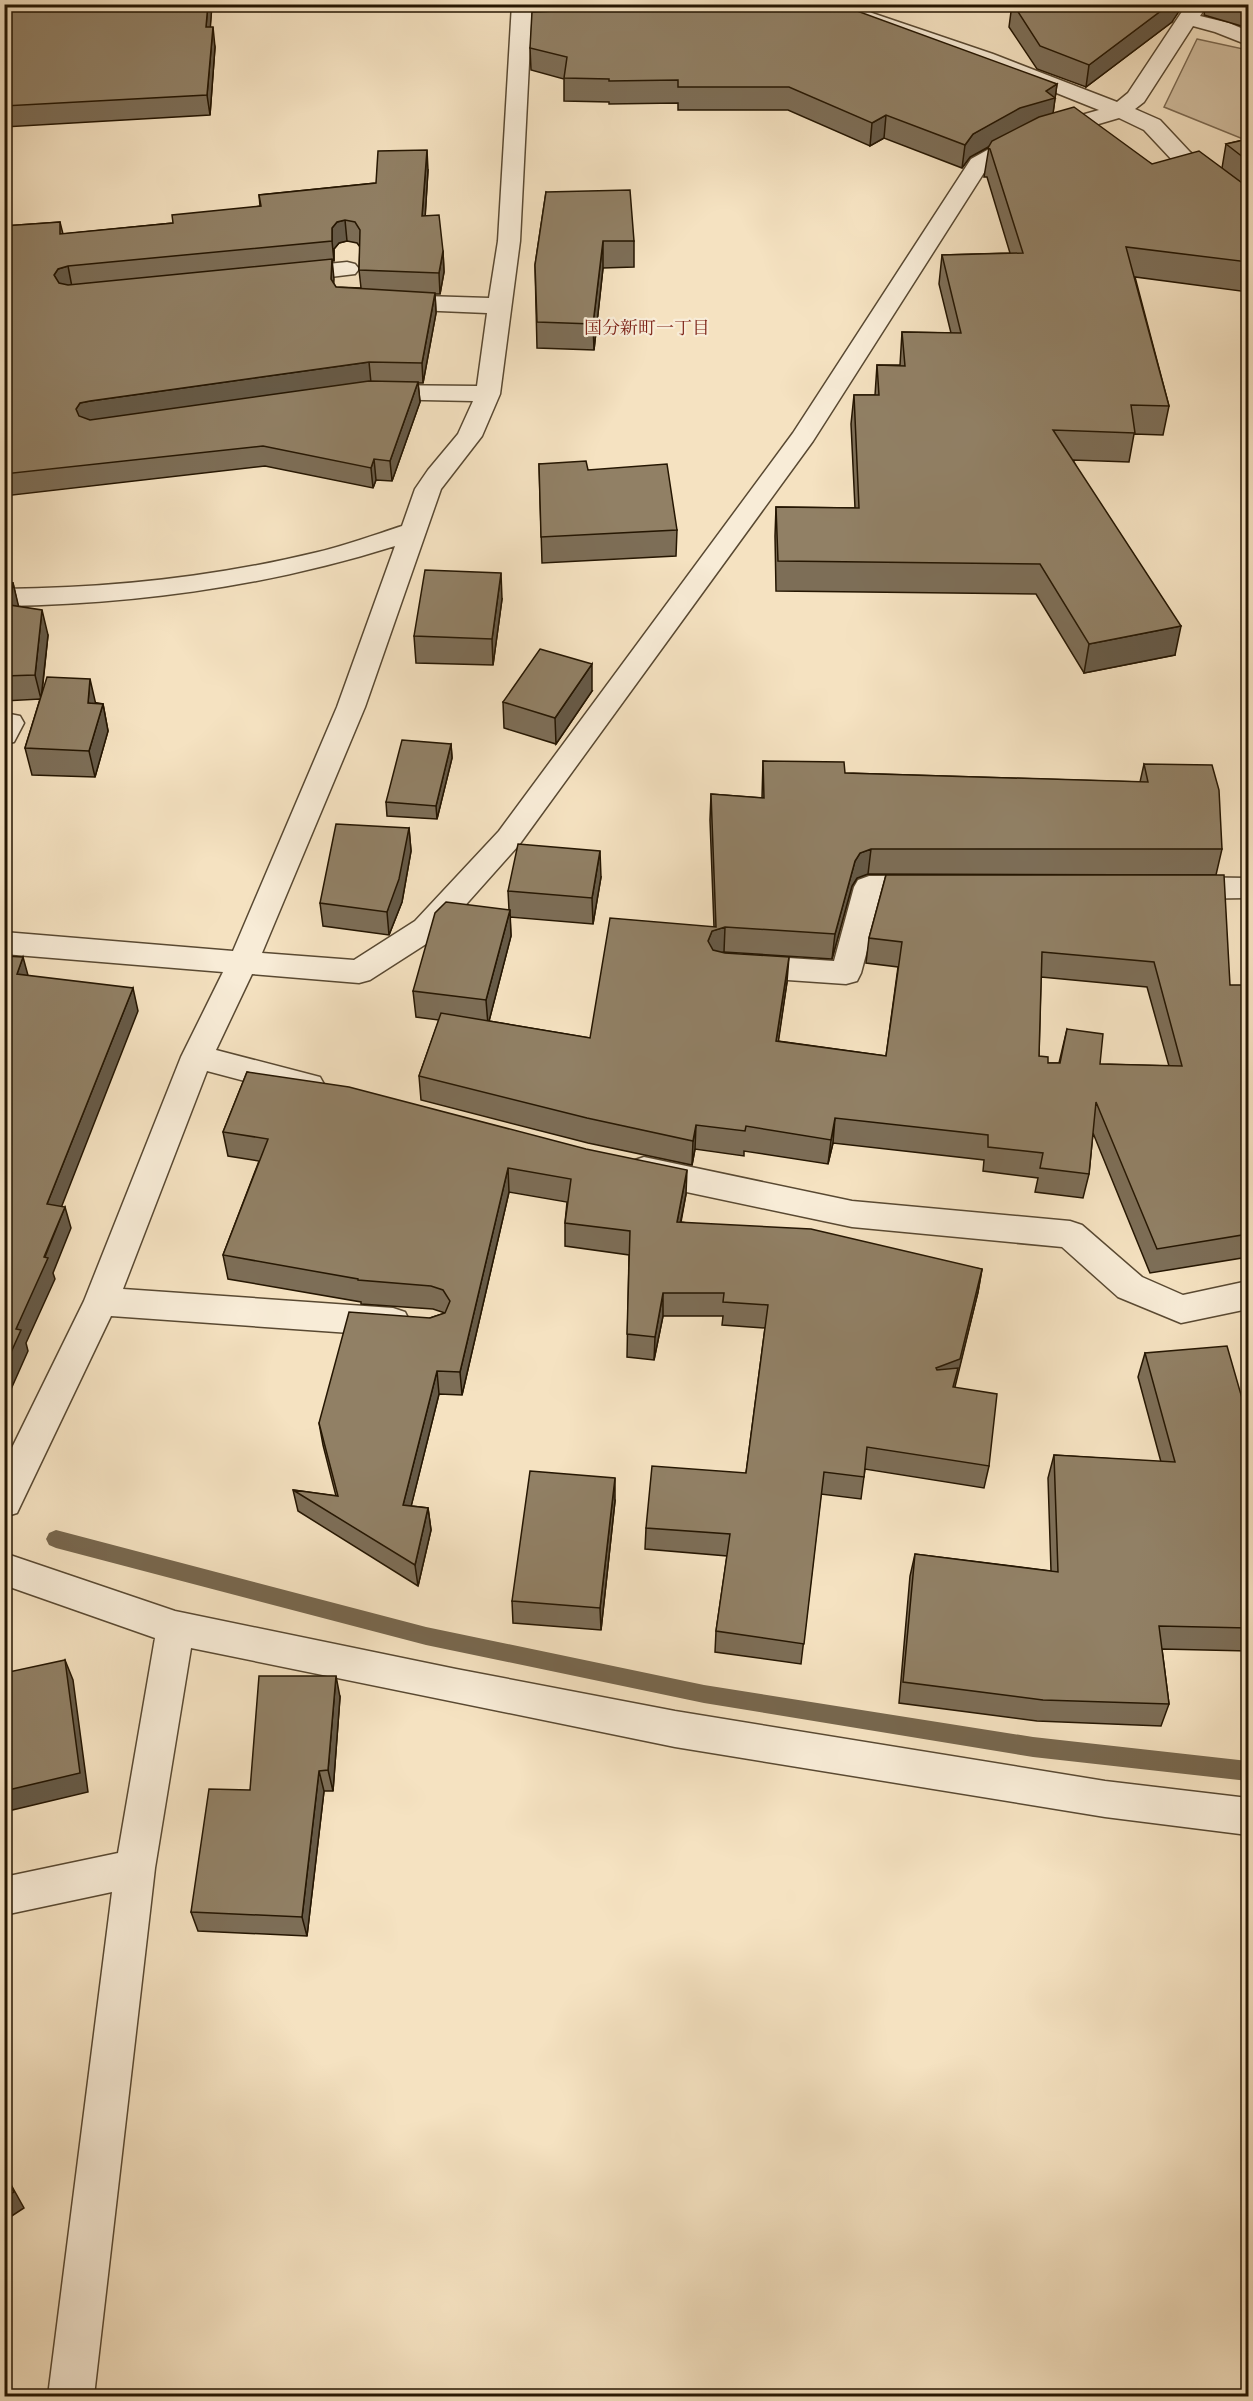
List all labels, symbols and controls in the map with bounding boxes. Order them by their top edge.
district label: 国分新町一丁目 [584,317,710,340]

